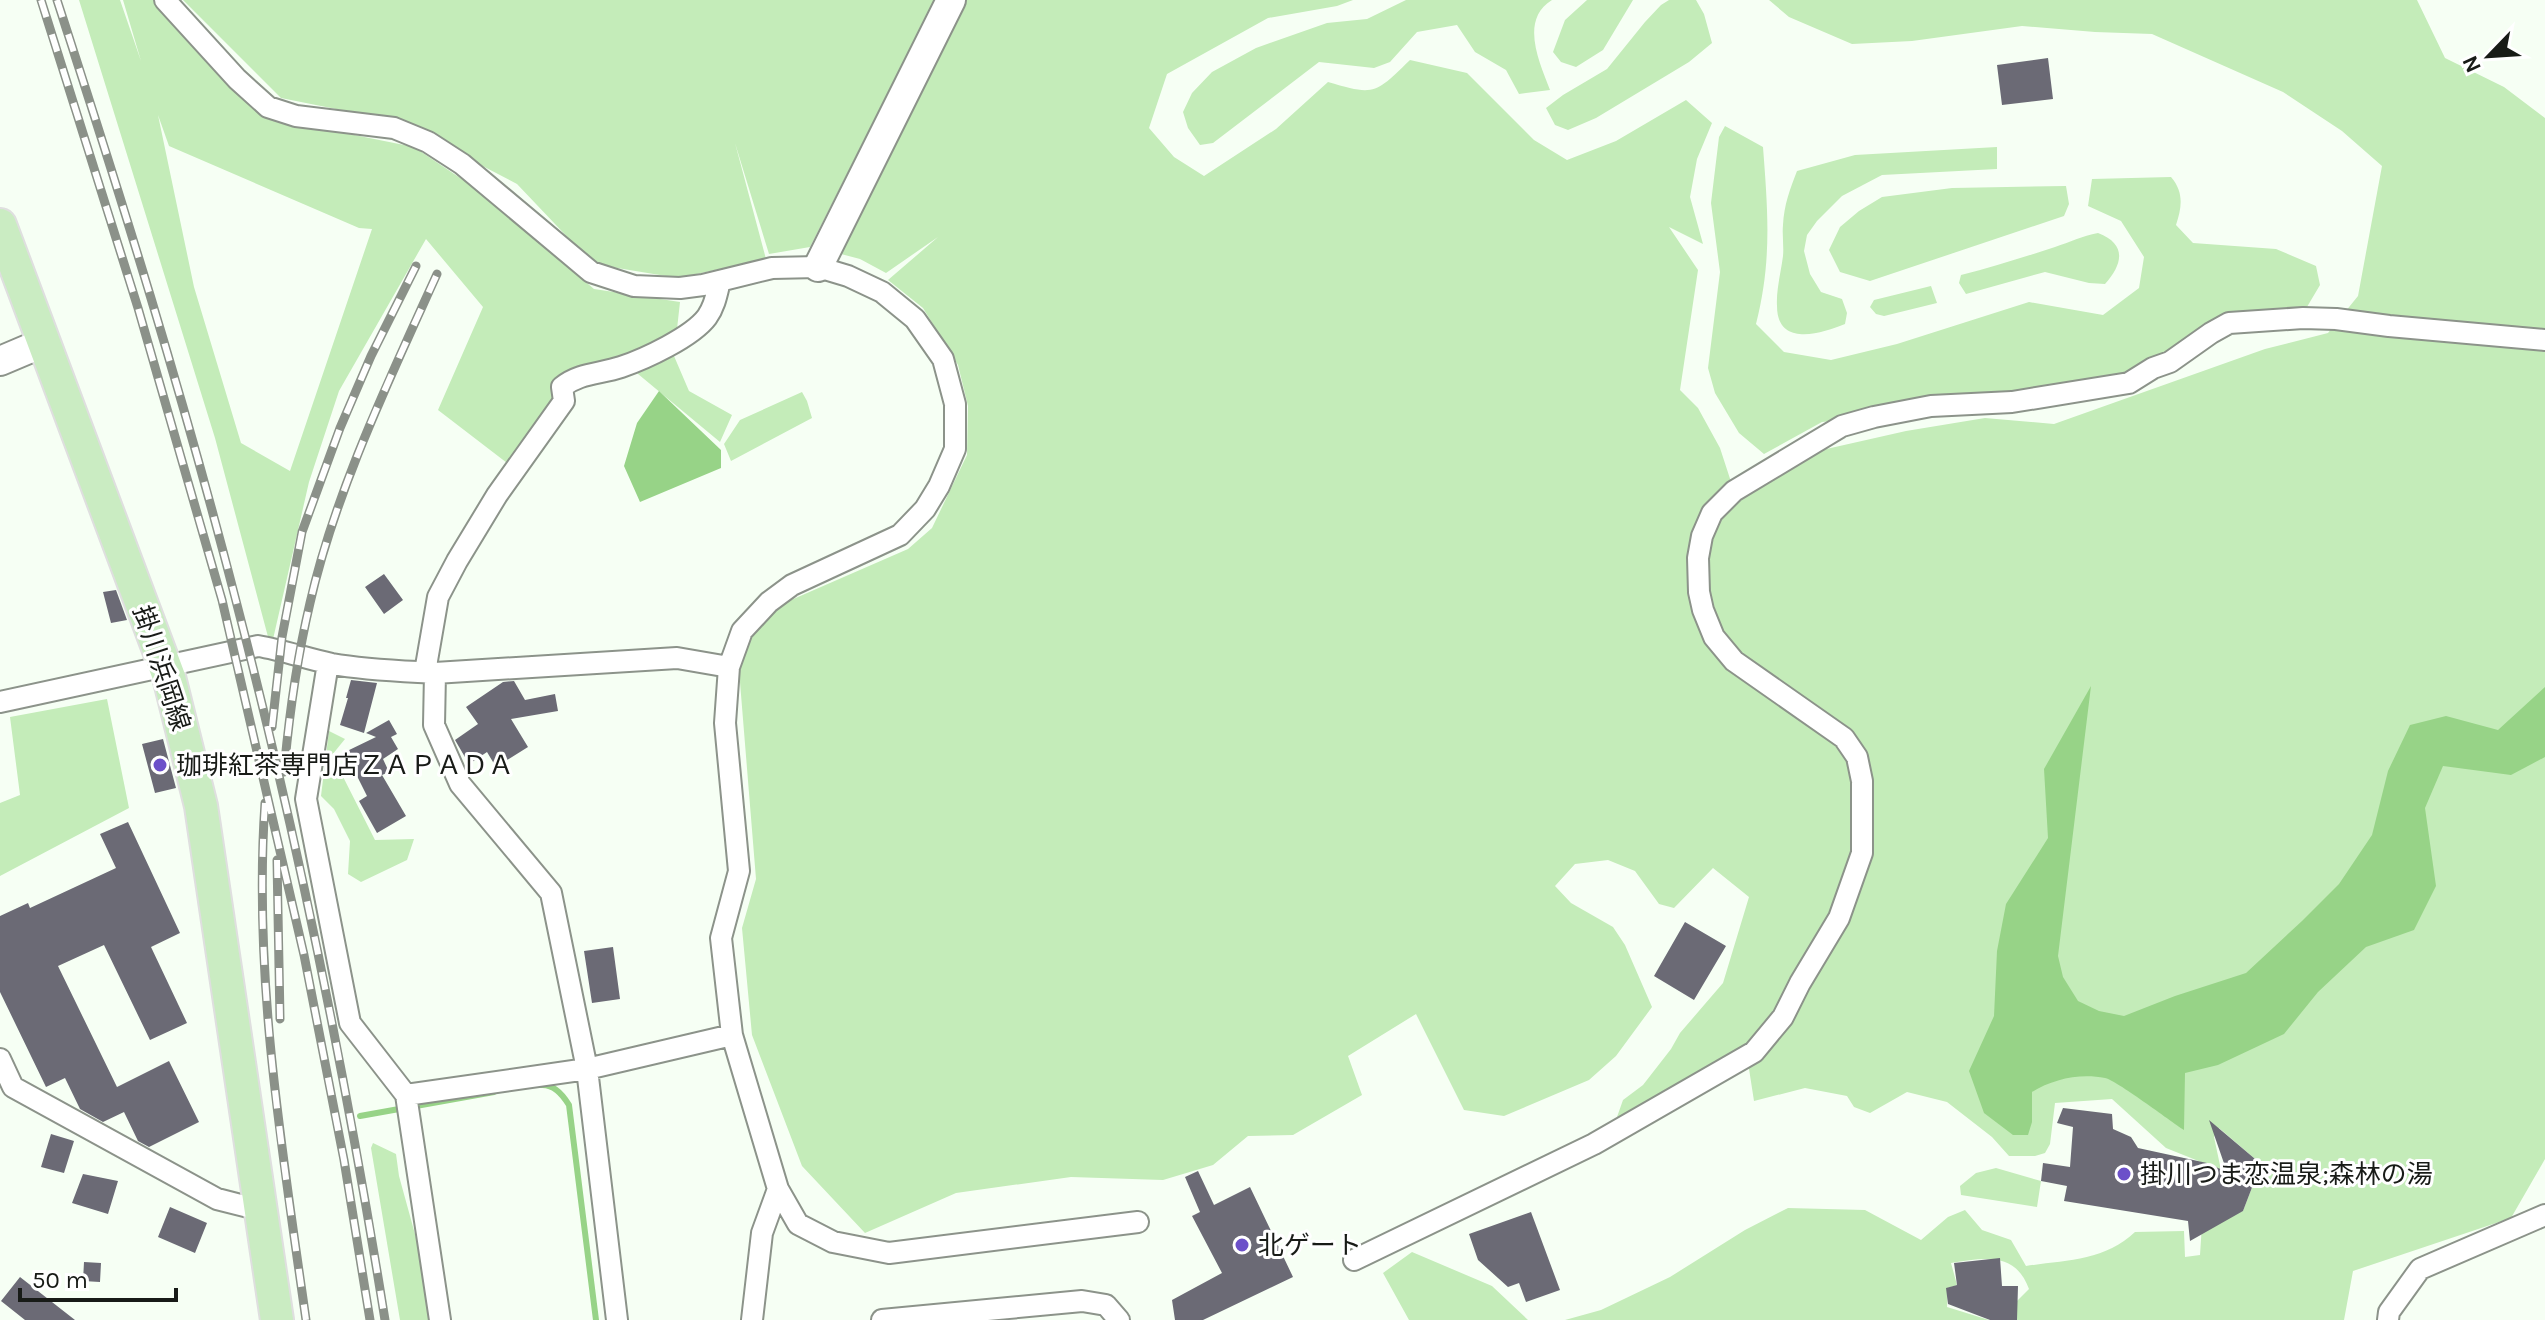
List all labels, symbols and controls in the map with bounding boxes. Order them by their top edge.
north arrow [2449,16,2529,96]
text: N [2457,51,2487,77]
street label: 掛川浜岡線 [127,602,196,735]
place label: 珈琲紅茶専門店ＺＡＰＡＤＡ [176,750,514,781]
marker: 珈琲紅茶専門店ＺＡＰＡＤＡ [151,756,169,774]
place label: 掛川つま恋温泉;森林の湯 [2140,1159,2433,1190]
marker: 掛川つま恋温泉;森林の湯 [2115,1165,2133,1183]
place label: 北ゲート [1258,1230,1362,1261]
marker: 北ゲート [1233,1236,1251,1254]
scale bar [20,1252,176,1302]
text: 50 m [32,1266,88,1294]

